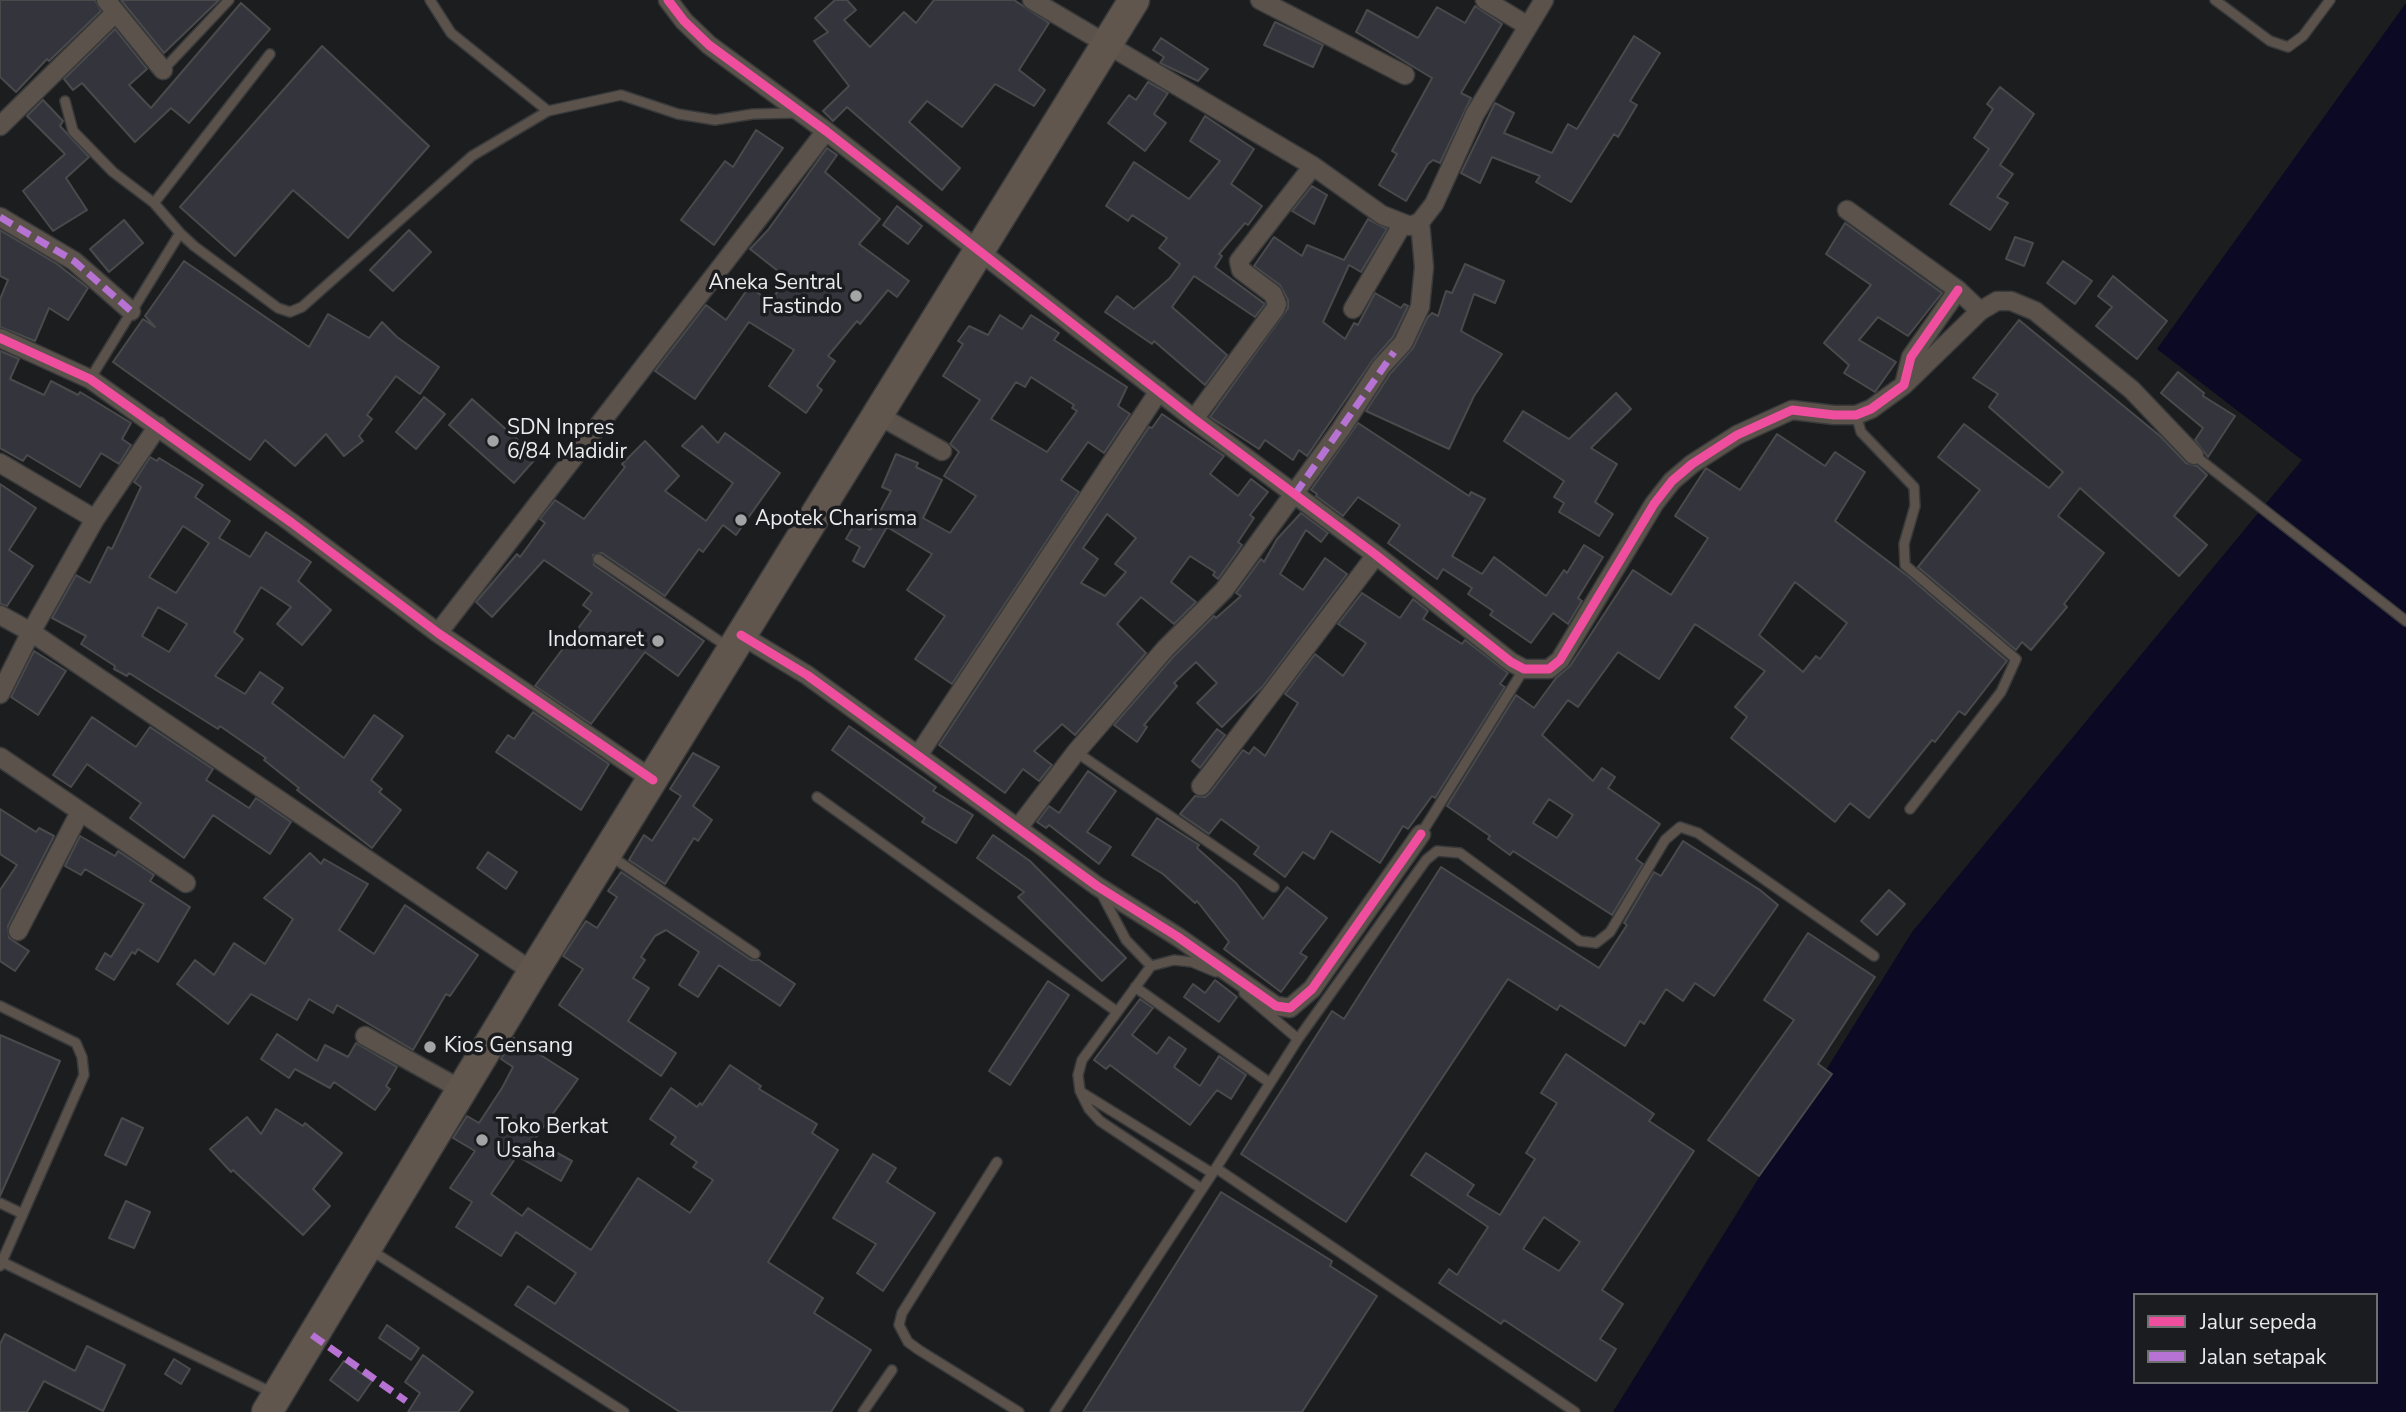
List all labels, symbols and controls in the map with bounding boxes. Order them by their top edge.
place label: Aneka Sentral Fastindo [709,271,842,321]
marker: Aneka Sentral Fastindo [848,288,864,304]
place label: SDN Inpres 6/84 Madidir [507,416,627,466]
marker: SDN Inpres 6/84 Madidir [485,433,501,449]
place label: Apotek Charisma [755,507,917,533]
marker: Apotek Charisma [733,512,749,528]
place label: Indomaret [548,628,644,654]
marker: Indomaret [650,633,666,649]
place label: Kios Gensang [444,1034,573,1060]
marker: Kios Gensang [422,1039,438,1055]
place label: Toko Berkat Usaha [496,1115,608,1165]
marker: Toko Berkat Usaha [474,1132,490,1148]
legend [2133,1293,2378,1384]
text: Jalur sepeda [2200,1308,2317,1336]
text: Jalan setapak [2200,1343,2326,1371]

